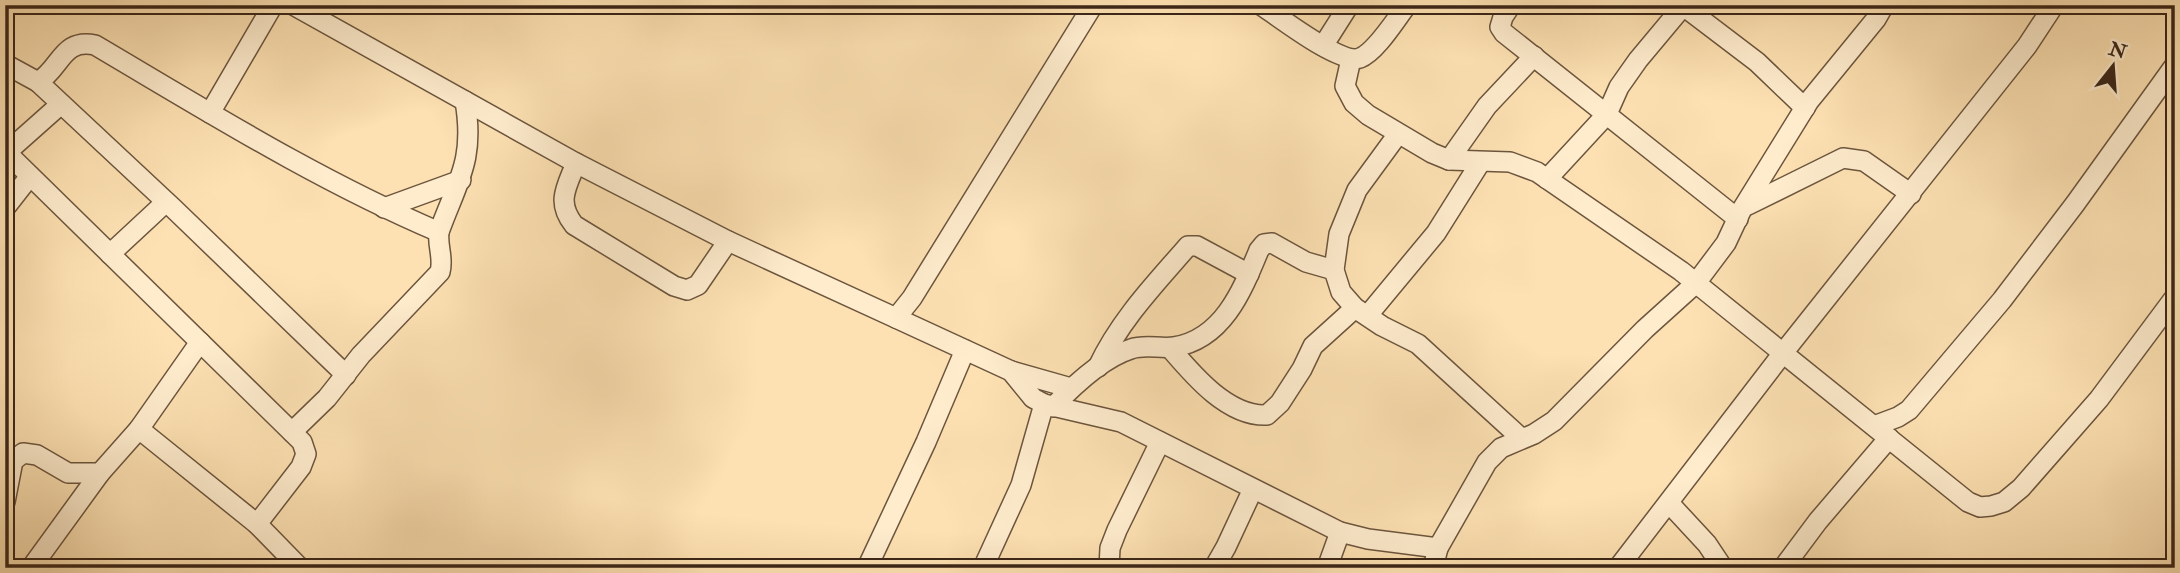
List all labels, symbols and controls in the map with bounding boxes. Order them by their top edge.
north arrow [2078,32,2148,102]
text: N [2105,36,2130,65]

